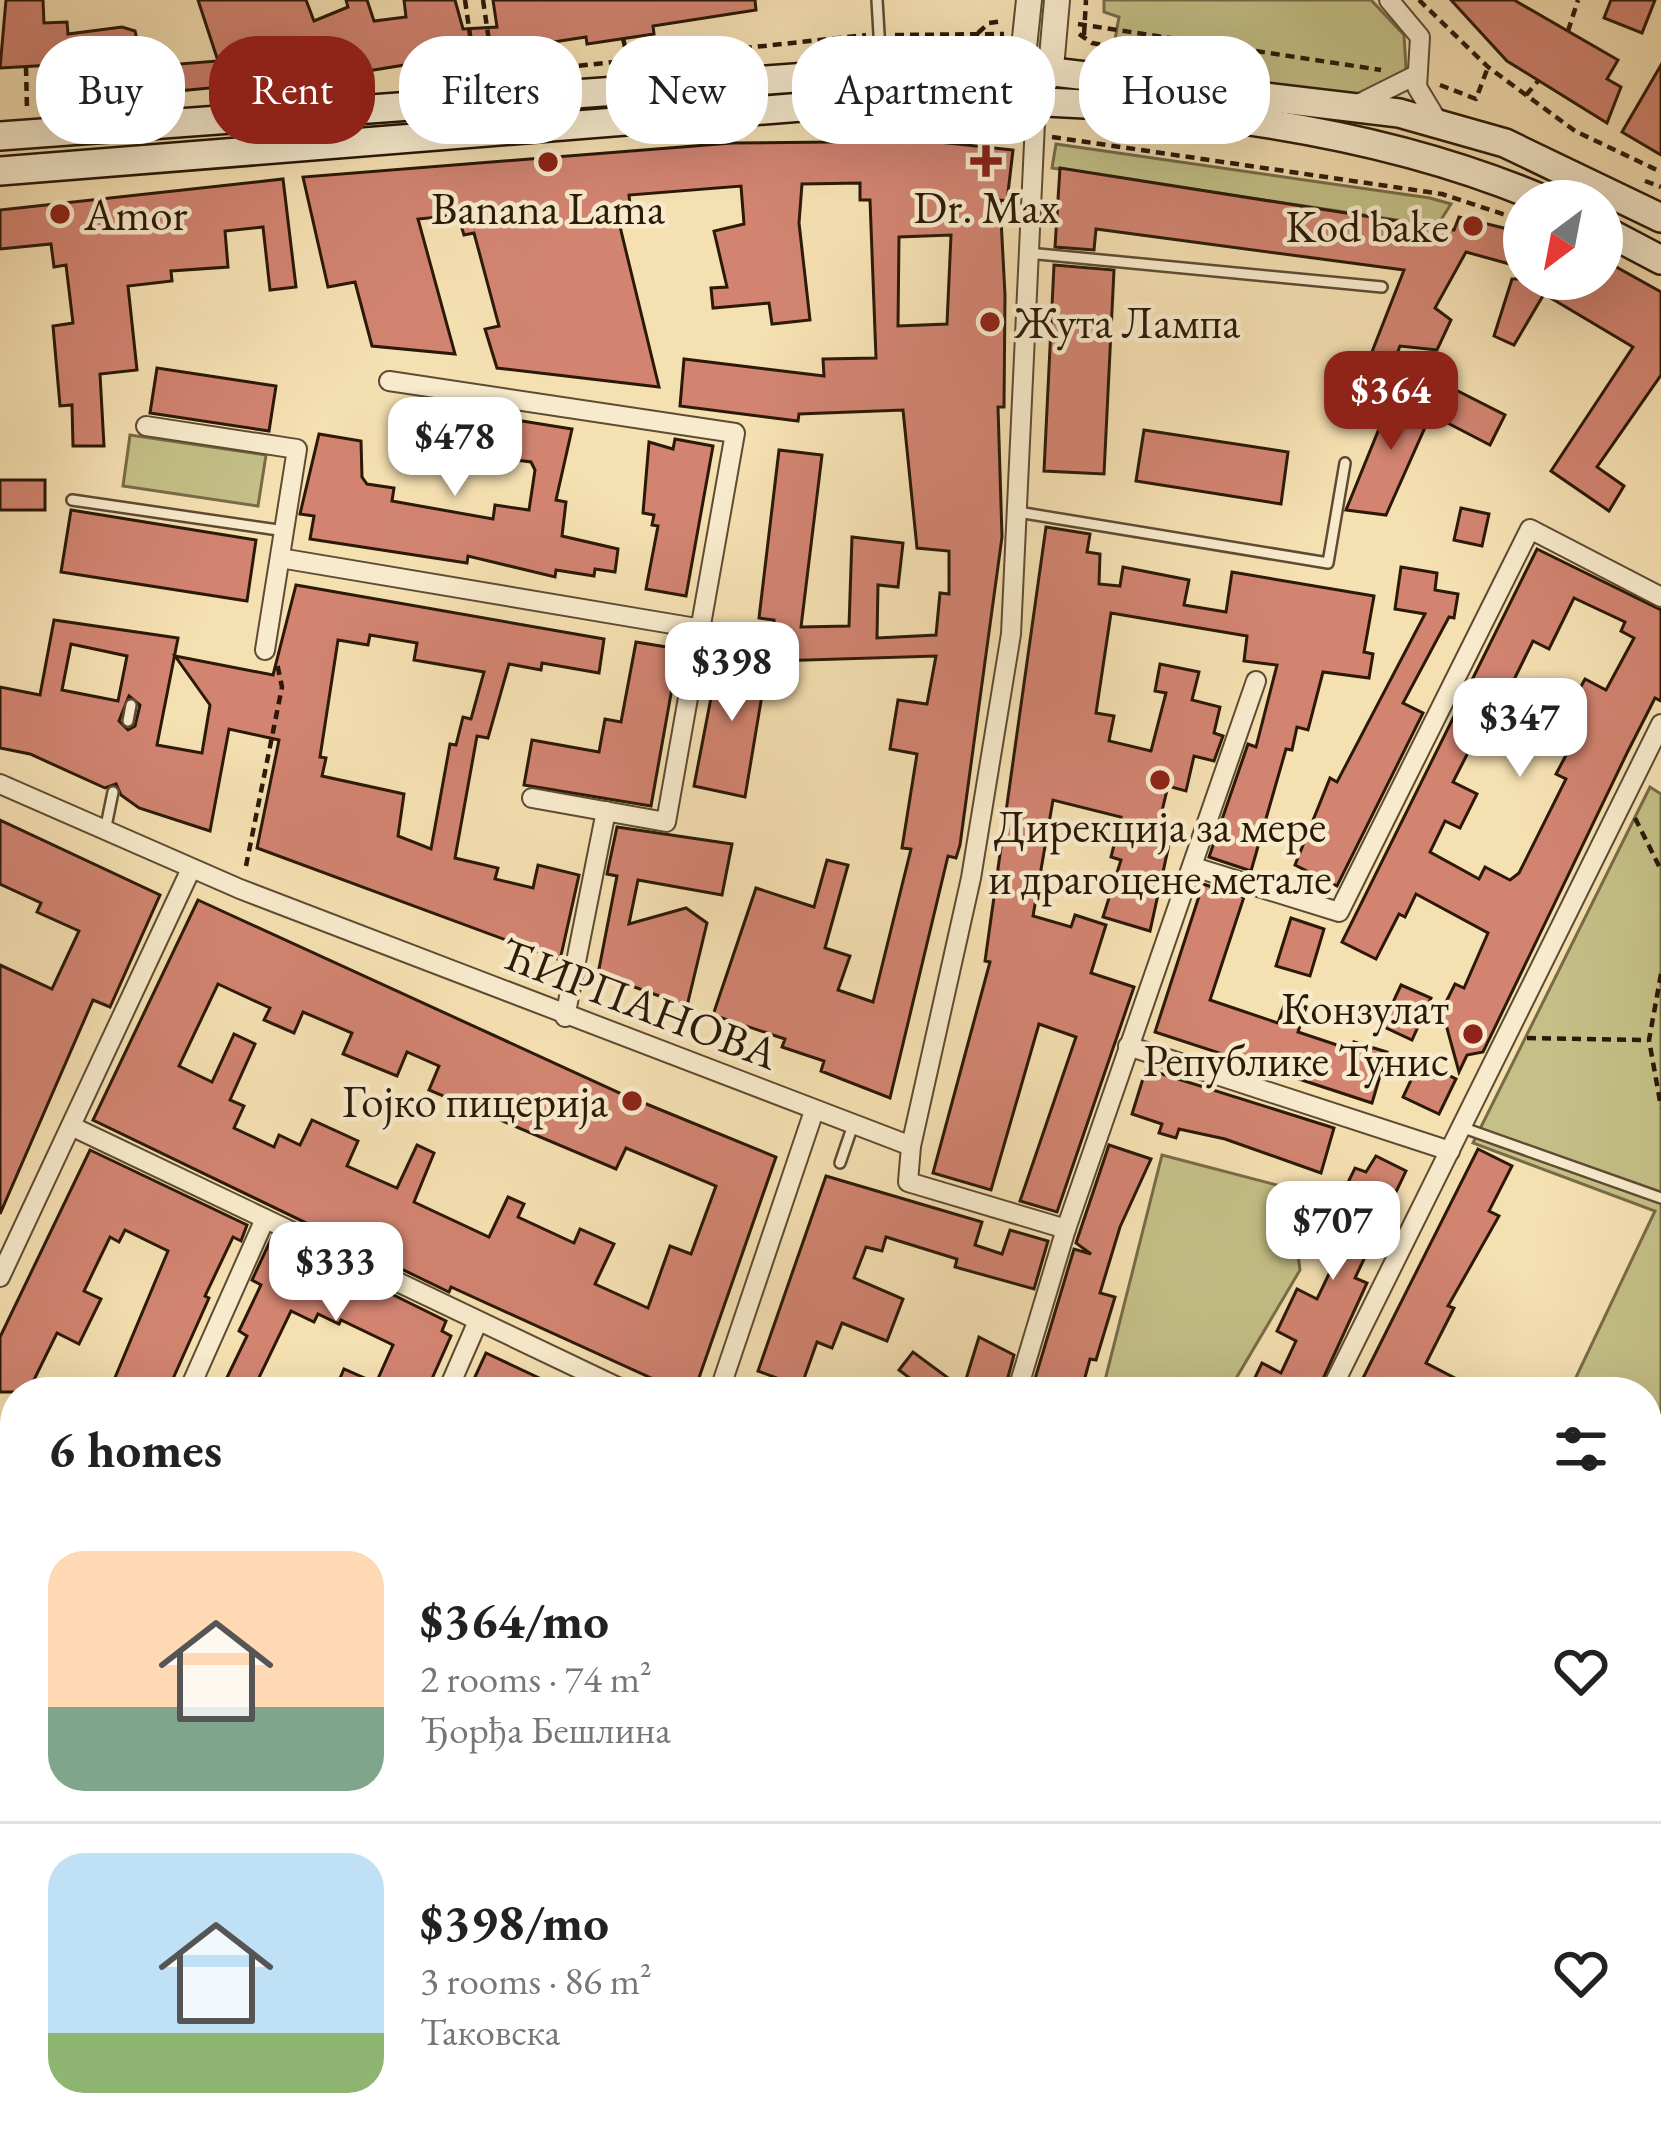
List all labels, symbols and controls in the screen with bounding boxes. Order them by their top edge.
chip: Buy [36,36,185,144]
chip: Rent [209,36,375,144]
chip: Filters [399,36,582,144]
chip: New [606,36,768,144]
chip: Apartment [792,36,1055,144]
chip: House [1079,36,1270,144]
marker: Dr. Max [973,148,999,174]
marker: Banana Lama [535,149,561,175]
place label: Dr. Max [913,178,1059,236]
place label: Banana Lama [431,179,665,237]
north arrow [1503,180,1623,300]
map controls [1503,180,1623,300]
place label: Amor [83,185,187,243]
place label: Kod bake [1285,197,1449,255]
marker: Amor [47,201,73,227]
marker: Kod bake [1460,213,1486,239]
place label: Жута Лампа [1013,293,1240,351]
marker: Жута Лампа [977,309,1003,335]
pin: $364 [1320,351,1462,453]
text: $364 [1351,364,1431,415]
pin: $478 [384,397,526,499]
text: $478 [415,410,495,461]
pin: $398 [661,622,803,724]
text: $398 [692,635,772,686]
pin: $347 [1449,678,1591,780]
text: $347 [1480,691,1560,742]
marker: Дирекција за мере и драгоцене метале [1147,767,1173,793]
place label: Дирекција за мере и драгоцене метале [988,797,1332,907]
street label: ЋИРПАНОВА [493,924,788,1083]
place label: Конзулат Републике Тунис [1143,979,1449,1089]
marker: Конзулат Републике Тунис [1460,1021,1486,1047]
place label: Гојко пицерија [342,1072,608,1130]
marker: Гојко пицерија [619,1088,645,1114]
pin: $707 [1262,1181,1404,1283]
text: $707 [1293,1194,1373,1245]
pin: $333 [265,1222,407,1324]
text: $333 [296,1235,376,1286]
text: 6 homes [48,1416,222,1482]
icon: filters [1548,1416,1614,1482]
text: $364/mo [420,1587,609,1653]
icon: home [144,1599,288,1743]
icon: heart [1548,1638,1614,1704]
text: 2 rooms · 74 m² [420,1653,652,1704]
text: Ђорђа Бешлина [420,1704,671,1755]
text: $398/mo [420,1889,609,1955]
icon: home [144,1901,288,2045]
icon: heart [1548,1940,1614,2006]
text: 3 rooms · 86 m² [420,1955,652,2006]
text: Таковска [420,2006,560,2057]

